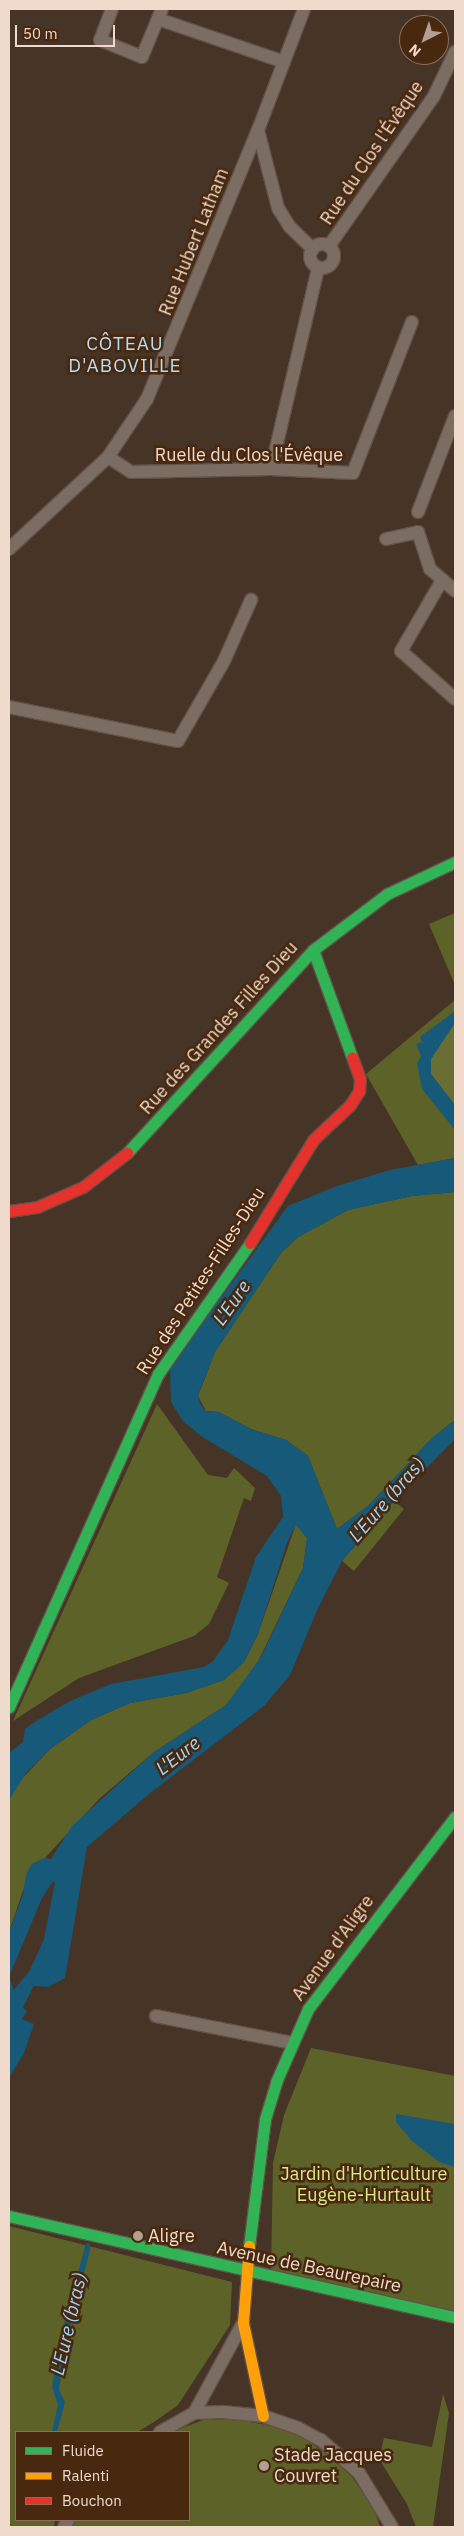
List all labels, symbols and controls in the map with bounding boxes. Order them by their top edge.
scale bar [18,15,118,47]
north arrow [399,15,449,65]
text: 50 m [23,24,58,43]
text: N [405,40,425,61]
street label: Rue du Clos l'Évêque [316,77,428,229]
street label: Rue Hubert Latham [155,165,233,319]
district label: CÔTEAU D'ABOVILLE [67,333,183,377]
street label: Ruelle du Clos l'Évêque [155,444,343,466]
street label: Rue des Grandes Filles Dieu [136,937,302,1119]
street label: Rue des Petites-Filles-Dieu [132,1183,270,1379]
water label: L'Eure [208,1276,256,1330]
water label: L'Eure (bras) [344,1453,430,1547]
water label: L'Eure [151,1732,205,1780]
street label: Avenue d'Aligre [288,1891,378,2005]
park label: Jardin d'Horticulture Eugène-Hurtault [281,2164,447,2206]
place label: Aligre [148,2225,195,2247]
marker: Aligre [132,2230,144,2242]
street label: Avenue de Beaurepaire [215,2237,403,2297]
water label: L'Eure (bras) [46,2271,92,2377]
legend [15,2431,190,2521]
text: Fluide [62,2441,104,2460]
place label: Stade Jacques Couvret [274,2445,392,2488]
marker: Stade Jacques Couvret [258,2460,270,2472]
text: Ralenti [62,2466,109,2485]
text: Bouchon [62,2491,122,2510]

